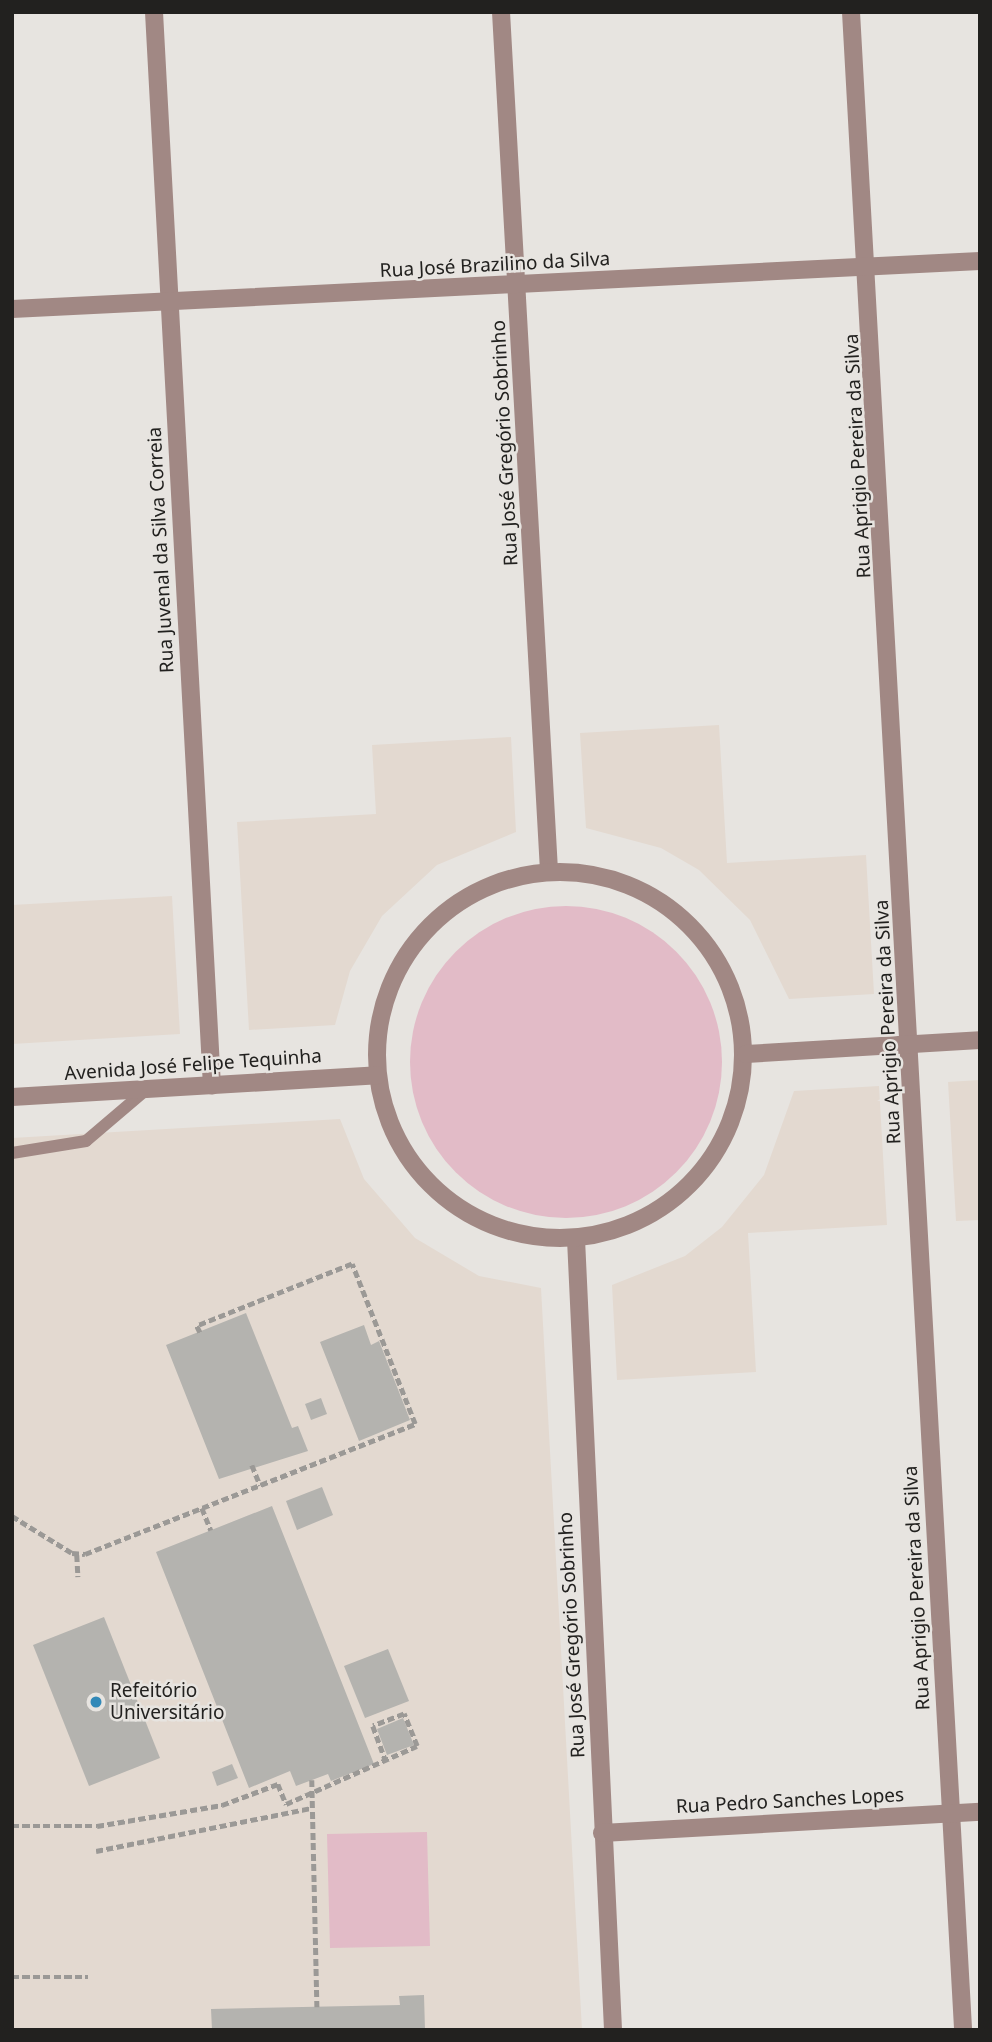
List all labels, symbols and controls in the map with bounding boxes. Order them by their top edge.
street label: Rua José Brazilino da Silva [379,248,611,282]
street label: Rua José Gregório Sobrinho [487,319,523,567]
street label: Rua Aprigio Pereira da Silva [840,333,876,579]
street label: Rua Juvenal da Silva Correia [143,426,179,674]
street label: Rua Aprigio Pereira da Silva [870,899,906,1145]
street label: Avenida José Felipe Tequinha [64,1045,322,1085]
street label: Rua Aprigio Pereira da Silva [899,1465,935,1711]
street label: Rua José Gregório Sobrinho [554,1511,590,1759]
place label: Refeitório Universitário [110,1680,225,1724]
marker: Refeitório Universitário [88,1694,104,1710]
street label: Rua Pedro Sanches Lopes [675,1784,905,1818]

